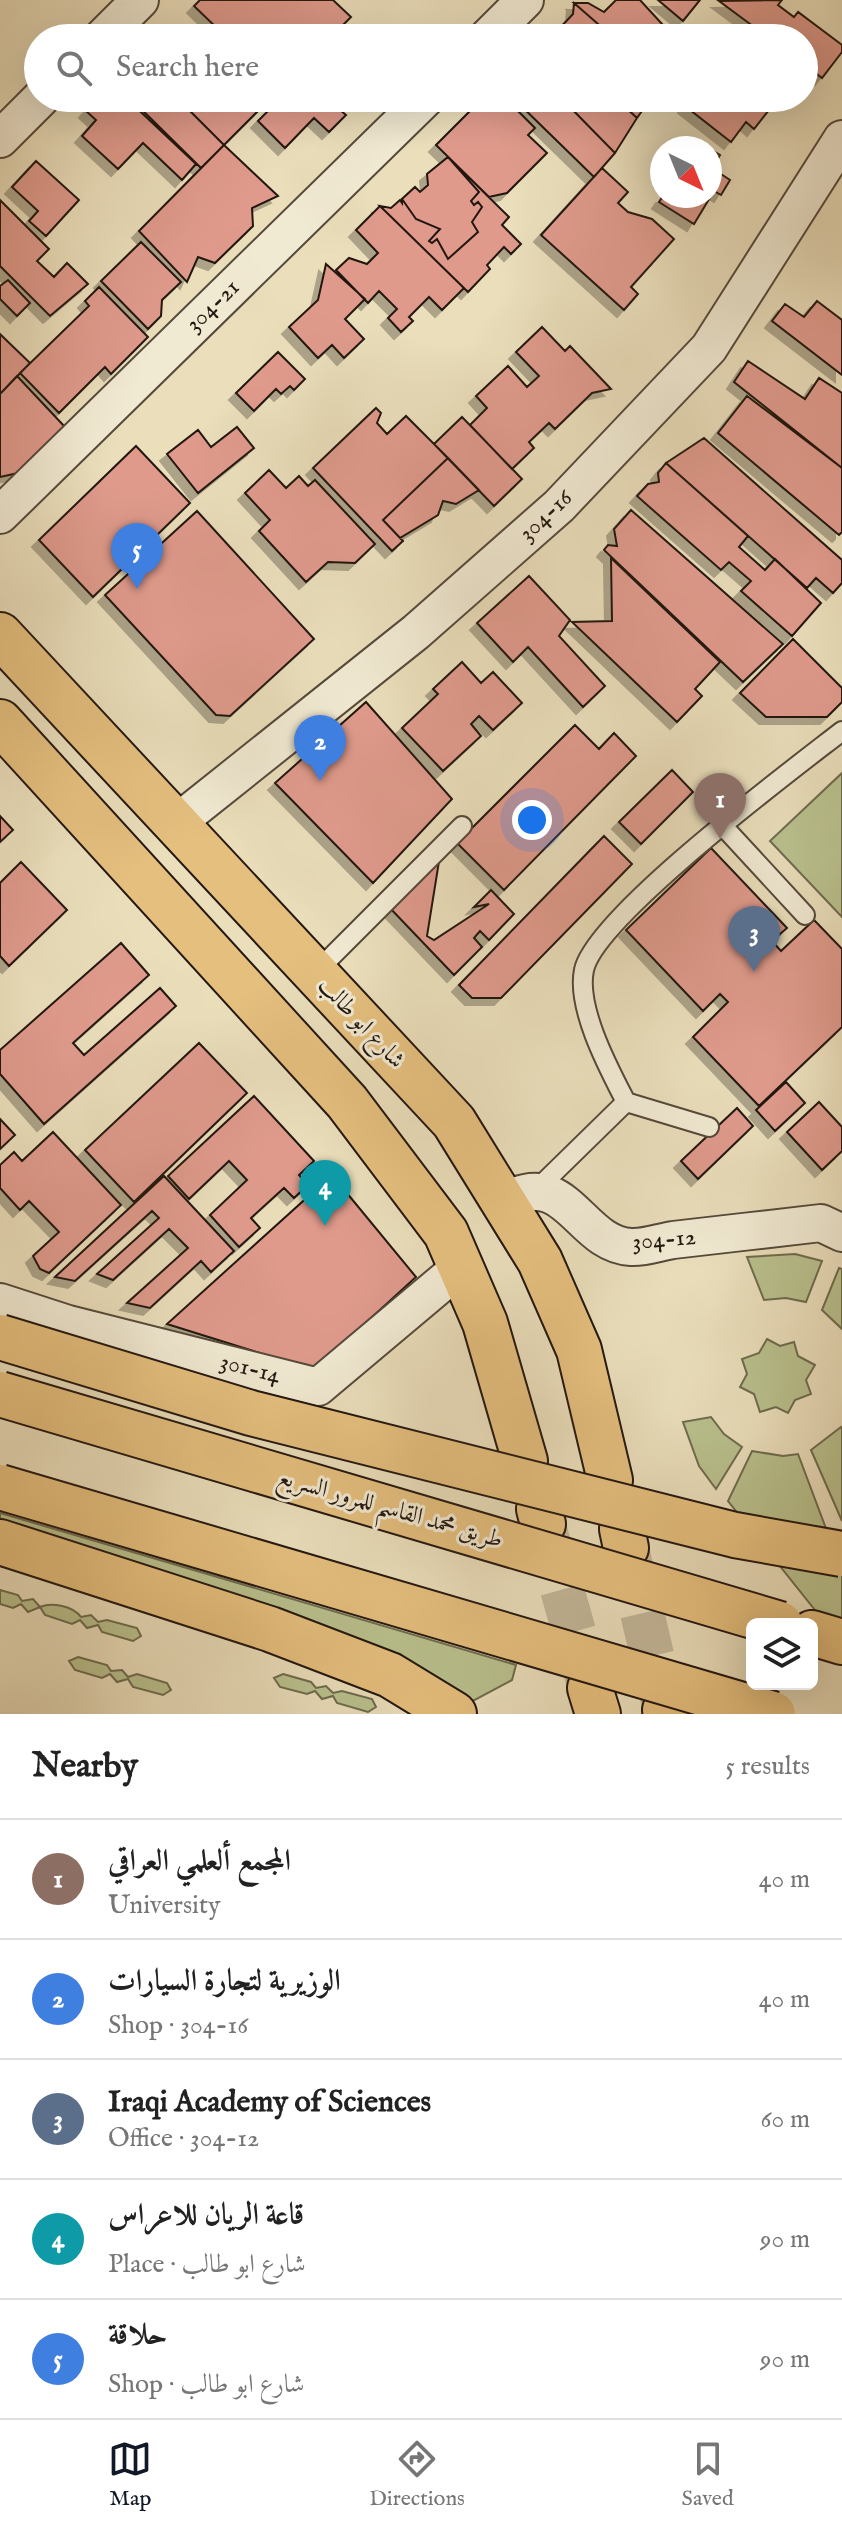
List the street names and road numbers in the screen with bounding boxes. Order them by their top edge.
street label: 304-21 [179,273,247,339]
street label: 304-16 [512,483,580,549]
street label: شارع ابو طالب [308,970,411,1078]
street label: 304-12 [631,1222,697,1258]
street label: 301-14 [216,1347,284,1392]
street label: طريق محمد القاسم للمرور السريع [272,1462,506,1563]

